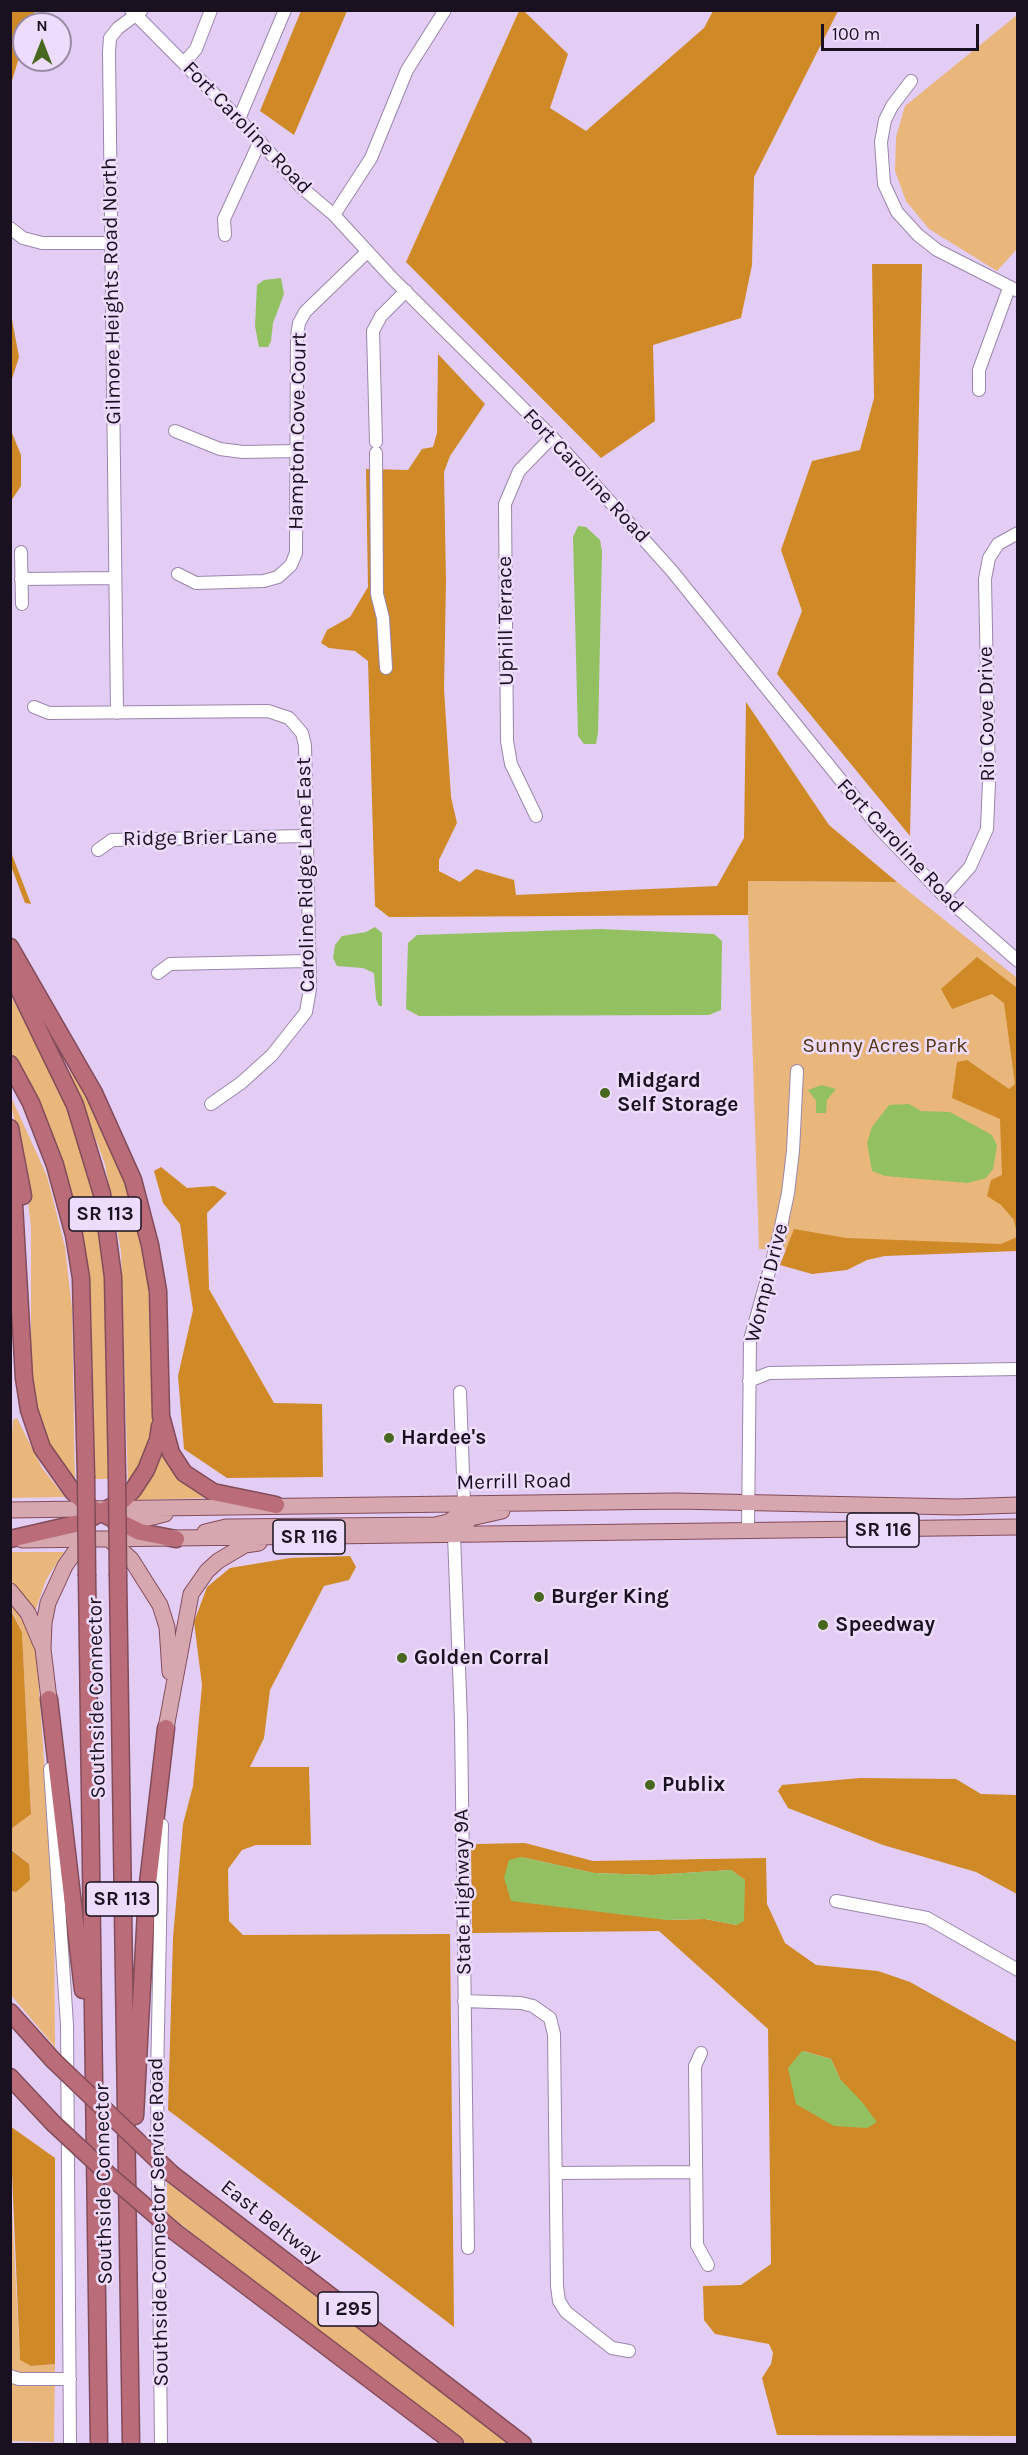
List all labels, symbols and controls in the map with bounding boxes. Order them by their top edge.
north arrow [12,12,72,72]
scale bar [824,12,982,50]
text: N [36,16,48,35]
text: 100 m [832,23,880,45]
street label: Fort Caroline Road [177,56,317,200]
street label: Gilmore Heights Road North [97,157,127,425]
street label: Hampton Cove Court [284,332,312,530]
street label: Fort Caroline Road [517,403,655,549]
street label: Uphill Terrace [492,556,520,686]
street label: Rio Cove Drive [973,646,1001,782]
street label: Caroline Ridge Lane East [291,757,321,993]
street label: Fort Caroline Road [831,773,969,919]
street label: Ridge Brier Lane [123,824,277,852]
park label: Sunny Acres Park [802,1033,968,1059]
place label: Midgard Self Storage [617,1068,738,1118]
marker: Midgard Self Storage [598,1086,612,1100]
road number: SR 113 [69,1197,141,1231]
street label: Wompi Drive [740,1221,794,1345]
place label: Hardee's [401,1425,486,1451]
marker: Hardee's [382,1431,396,1445]
street label: Merrill Road [456,1468,572,1496]
road number: SR 116 [847,1513,919,1547]
road number: SR 116 [273,1520,345,1554]
place label: Burger King [551,1584,669,1610]
marker: Burger King [532,1590,546,1604]
street label: Southside Connector [83,1597,111,1799]
place label: Speedway [835,1612,935,1638]
marker: Speedway [816,1618,830,1632]
place label: Golden Corral [414,1645,549,1671]
marker: Golden Corral [395,1651,409,1665]
place label: Publix [662,1772,725,1798]
marker: Publix [643,1778,657,1792]
street label: State Highway 9A [449,1809,477,1975]
road number: SR 113 [86,1882,158,1916]
street label: Southside Connector Service Road [144,2057,174,2387]
street label: Southside Connector [90,2083,118,2285]
street label: East Beltway [215,2175,327,2269]
road number: I 295 [318,2292,378,2326]

